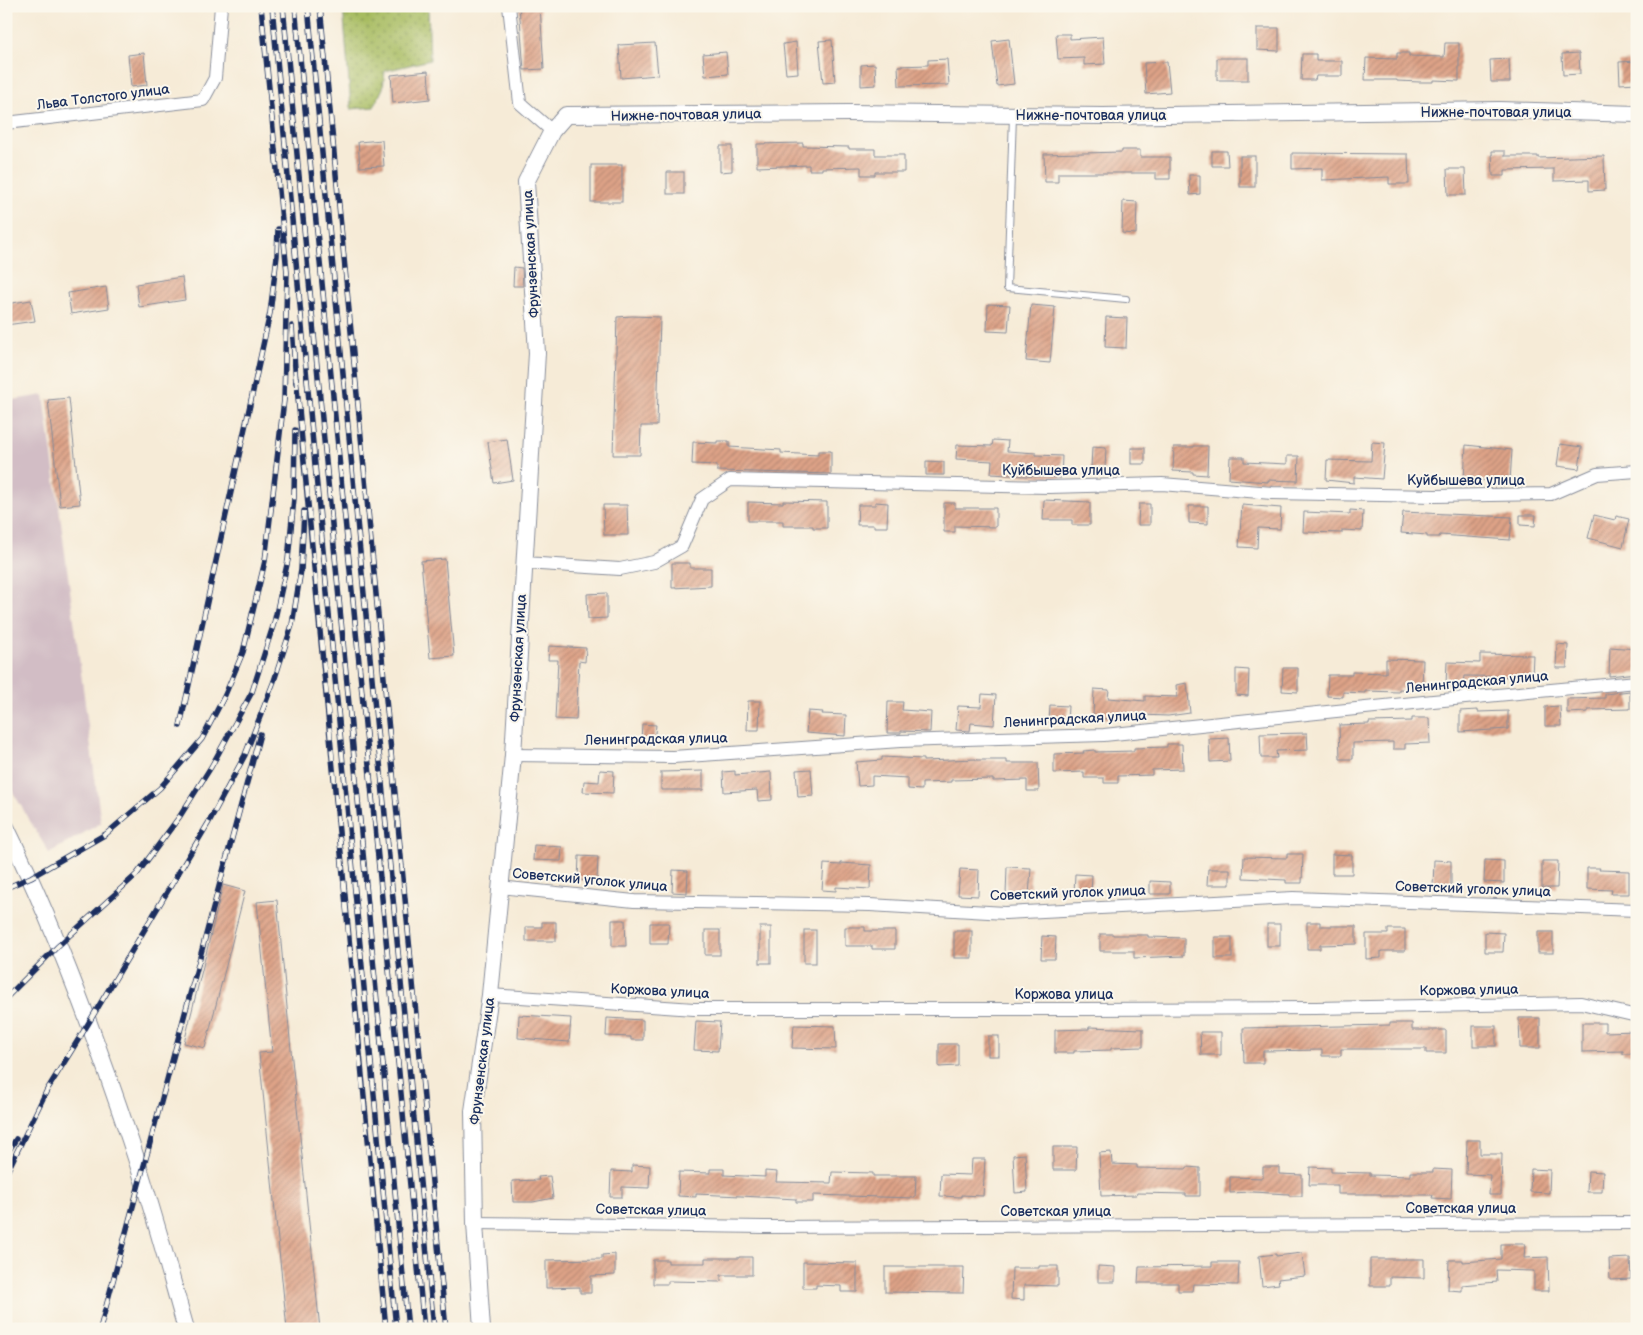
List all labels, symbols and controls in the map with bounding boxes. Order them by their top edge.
street label: Льва Толстого улица [35,80,171,114]
street label: Нижне-почтовая улица [1421,104,1572,121]
street label: Нижне-почтовая улица [610,105,762,125]
street label: Нижне-почтовая улица [1016,107,1167,124]
street label: Фрунзенская улица [519,189,543,318]
street label: Куйбышева улица [1002,462,1121,479]
street label: Куйбышева улица [1407,472,1526,489]
street label: Фрунзенская улица [506,593,530,722]
street label: Ленинградская улица [1404,667,1550,697]
street label: Ленинградская улица [1002,707,1148,731]
street label: Ленинградская улица [583,729,728,749]
street label: Советский уголок улица [512,865,669,895]
street label: Советский уголок улица [1395,878,1552,900]
street label: Советский уголок улица [990,882,1147,904]
street label: Коржова улица [610,980,711,1002]
street label: Коржова улица [1419,981,1519,999]
street label: Коржова улица [1015,986,1114,1003]
street label: Фрунзенская улица [466,996,498,1126]
street label: Советская улица [1406,1200,1517,1217]
street label: Советская улица [595,1201,707,1219]
street label: Советская улица [1001,1203,1112,1220]

